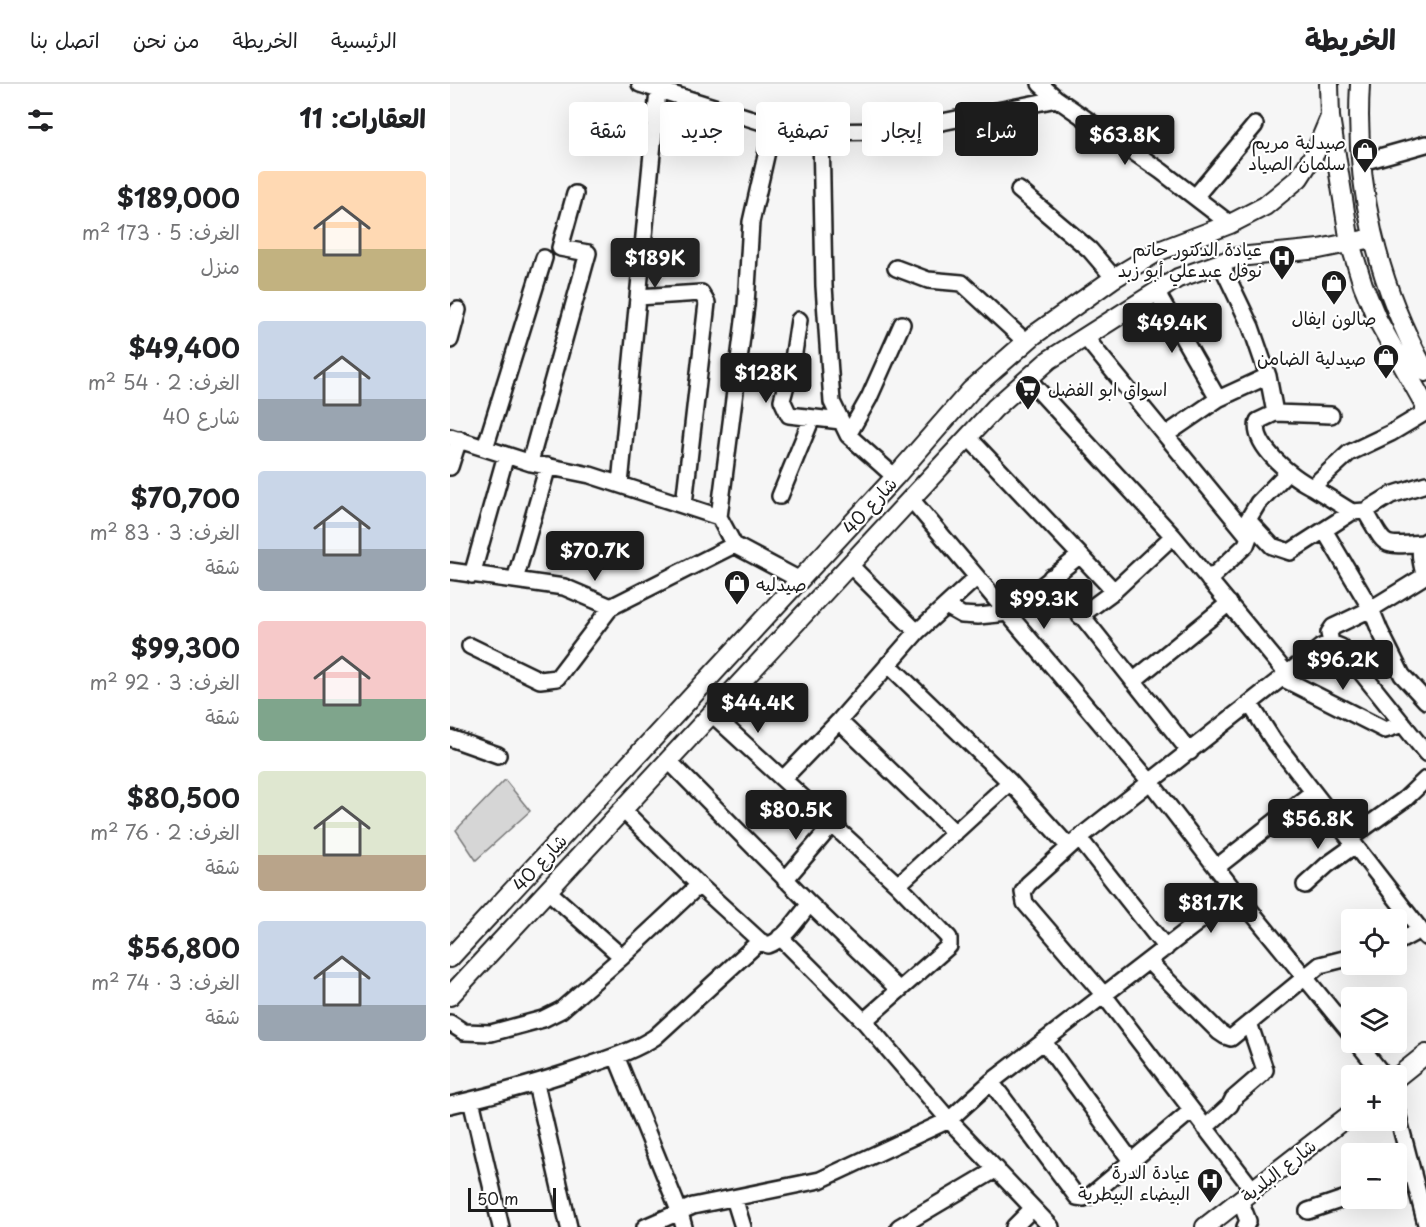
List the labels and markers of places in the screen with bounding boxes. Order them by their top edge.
pin: $63.8K [1076,115,1174,166]
place label: صيدلية مريم سلمان الصياد [1248,128,1346,176]
shop icon: صيدلية مريم سلمان الصياد [1350,136,1380,174]
place label: عيادة الدكتور حاتم نوفل عبدعلي أبو زبد [1118,235,1262,287]
pin: $189K [613,238,697,289]
hospital icon: عيادة الدكتور حاتم نوفل عبدعلي أبو زبد [1267,243,1297,281]
shop icon: صالون ايفال [1319,268,1349,306]
pin: $49.4K [1123,303,1221,354]
place label: صالون ايفال [1291,304,1377,331]
shop icon: صيدلية الضامن [1371,342,1401,380]
place label: صيدلية الضامن [1257,344,1366,371]
pin: $128K [724,353,808,404]
supermarket icon: اسواق ابو الفضل [1013,373,1043,411]
place label: اسواق ابو الفضل [1048,375,1167,402]
pin: $70.7K [546,531,644,582]
shop icon: صيدليه [722,568,752,606]
place label: صيدليه [756,570,807,597]
pin: $99.3K [995,579,1093,630]
pin: $96.2K [1294,640,1392,691]
pin: $44.4K [709,683,807,734]
pin: $80.5K [747,790,845,841]
pin: $56.8K [1269,799,1367,850]
pin: $81.7K [1162,883,1260,934]
place label: عيادة الدرة البيضاء البيطرية [1078,1158,1190,1206]
hospital icon: عيادة الدرة البيضاء البيطرية [1195,1166,1225,1204]

